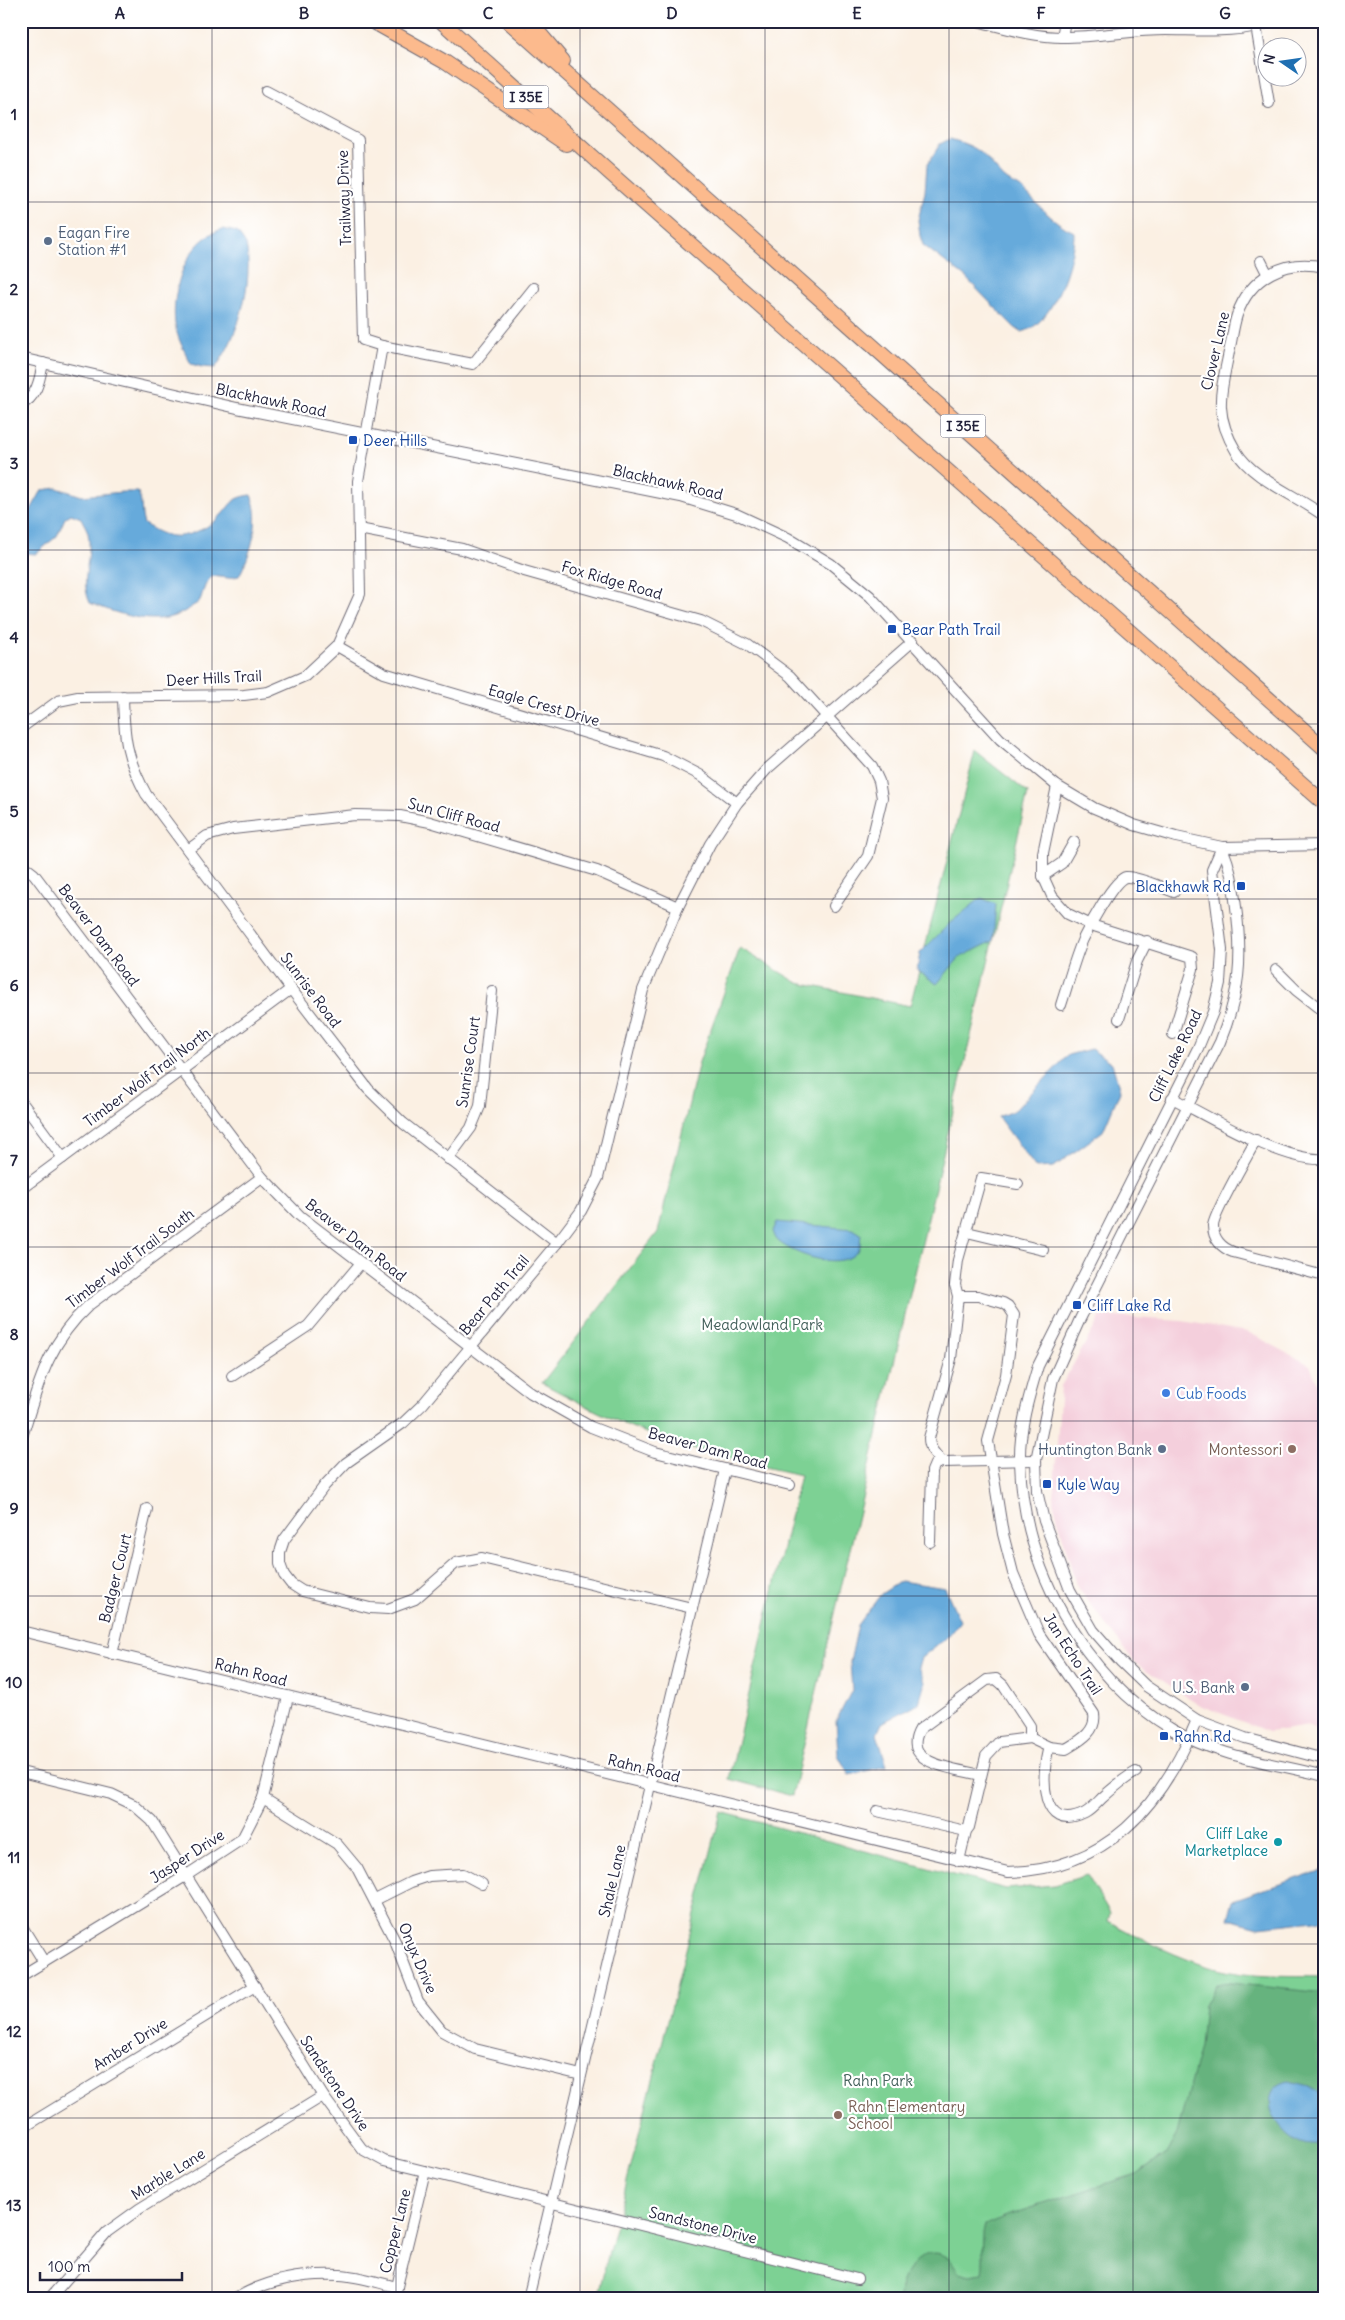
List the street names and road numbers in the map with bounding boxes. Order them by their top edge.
road number: I 35E [504,85,548,108]
street label: Trailway Drive [333,150,355,246]
street label: Clover Lane [1197,310,1233,392]
street label: Blackhawk Road [214,379,328,421]
road number: I 35E [940,414,986,438]
street label: Blackhawk Road [611,460,725,504]
street label: Fox Ridge Road [559,557,665,604]
street label: Deer Hills Trail [166,666,262,690]
street label: Eagle Crest Drive [486,680,602,730]
street label: Sun Cliff Road [406,794,502,836]
street label: Beaver Dam Road [55,880,144,990]
street label: Sunrise Road [277,949,345,1031]
street label: Cliff Lake Road [1144,1006,1206,1106]
street label: Sunrise Court [452,1015,484,1109]
street label: Timber Wolf Trail North [80,1023,214,1131]
street label: Beaver Dam Road [302,1195,410,1285]
street label: Timber Wolf Trail South [63,1204,198,1312]
street label: Bear Path Trail [455,1251,533,1339]
street label: Beaver Dam Road [646,1423,770,1473]
street label: Badger Court [95,1531,135,1625]
street label: Jan Echo Trail [1040,1610,1106,1698]
street label: Rahn Road [213,1654,289,1690]
street label: Rahn Road [606,1750,682,1786]
street label: Jasper Drive [146,1825,228,1887]
street label: Shale Lane [594,1843,630,1919]
street label: Onyx Drive [395,1920,441,1996]
street label: Amber Drive [89,2014,171,2074]
street label: Sandstone Drive [296,2032,374,2134]
street label: Marble Lane [128,2144,208,2204]
street label: Copper Lane [375,2187,415,2275]
street label: Sandstone Drive [647,2202,759,2248]

